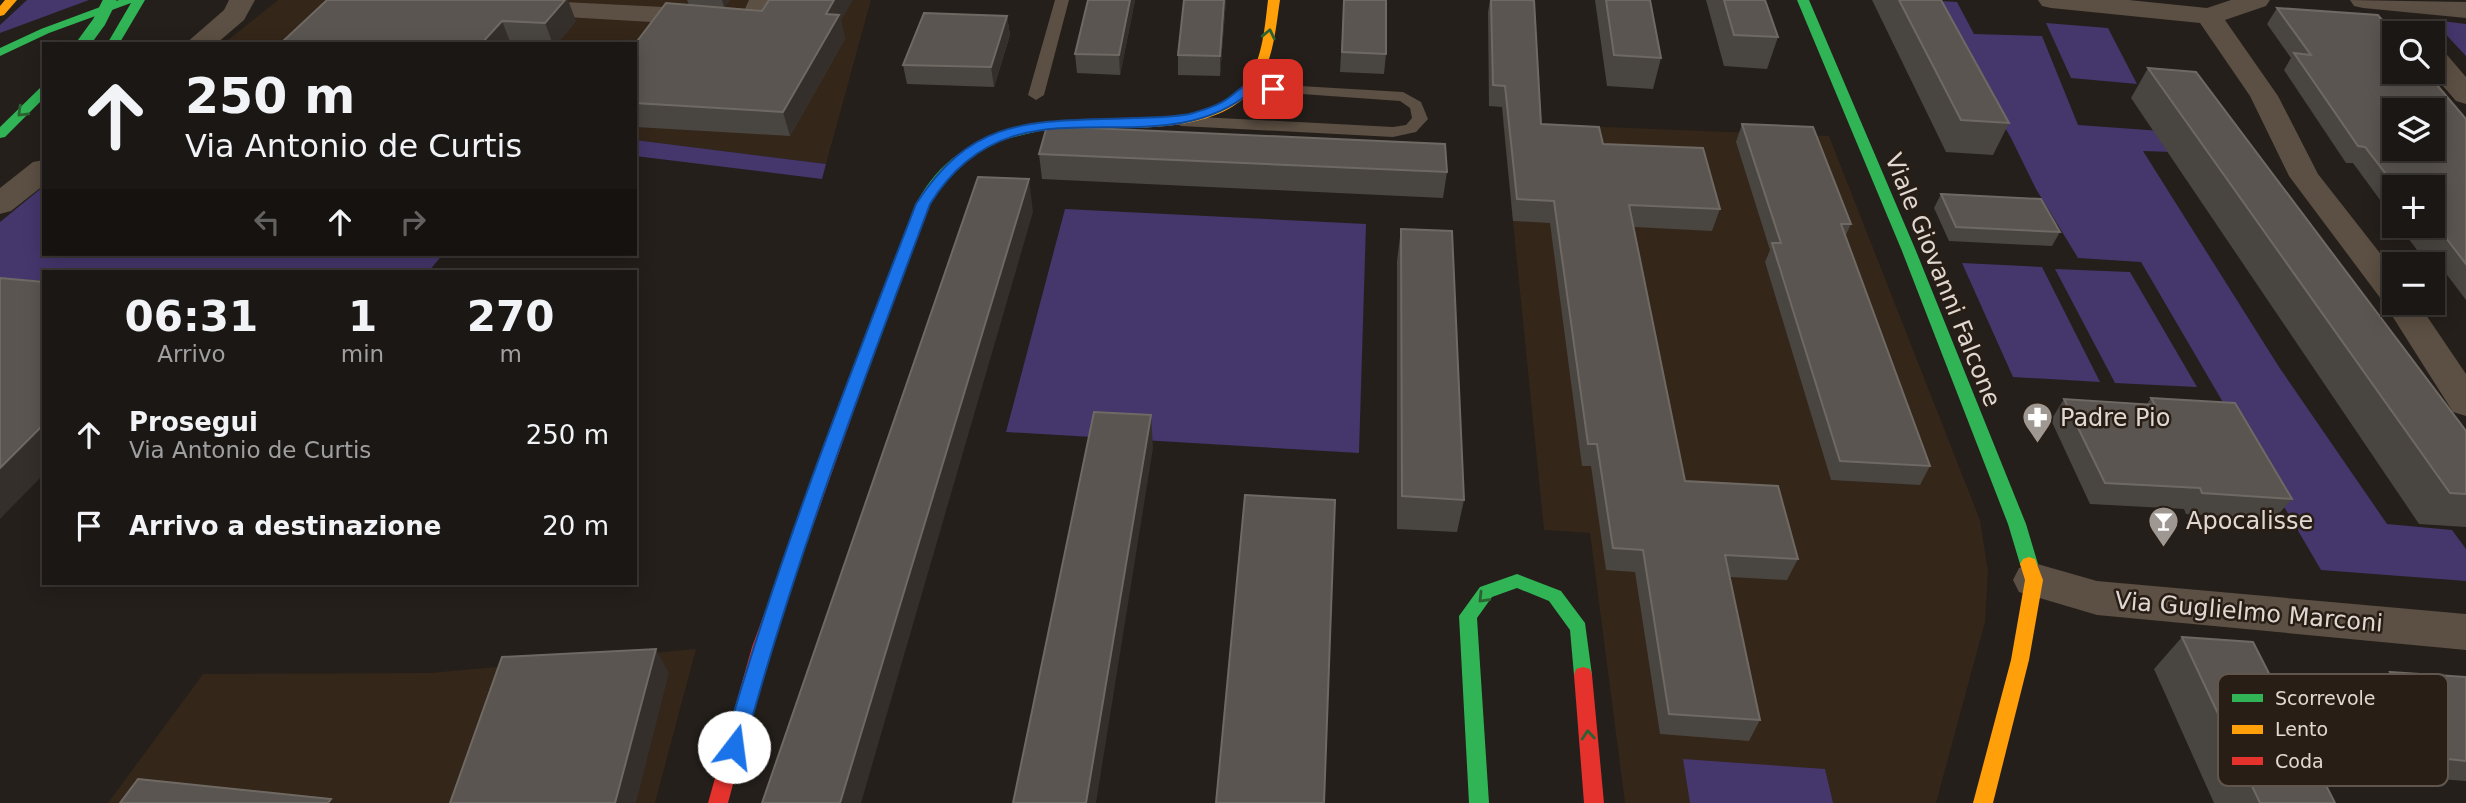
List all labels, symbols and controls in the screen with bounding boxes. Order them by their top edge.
map controls [2382,21,2445,315]
button: search [2382,21,2445,84]
one-way arrow [1260,28,1275,40]
pin [1243,59,1303,119]
text: 250 m [185,68,355,125]
icon: ahead [70,70,161,161]
icon: arrive [1254,70,1292,108]
button: layers [2382,98,2445,161]
one-way arrow [17,104,30,117]
text: Via Antonio de Curtis [185,127,522,165]
street label: Viale Giovanni Falcone [1879,149,2007,411]
button: + [2382,175,2445,238]
icon: left [248,203,286,241]
icon: ahead [321,203,359,241]
icon: right [394,203,432,241]
button: − [2382,252,2445,315]
text: 06:31 [125,292,258,341]
text: 1 [348,292,377,341]
text: 270 [467,292,554,341]
text: Arrivo [157,341,226,367]
text: min [341,341,384,367]
text: m [499,341,522,367]
pharmacy icon: Padre Pio [2020,401,2054,445]
place label: Padre Pio [2060,404,2170,432]
text: Prosegui [129,407,258,437]
icon: ahead [70,416,108,454]
text: 250 m [526,420,609,450]
text: Via Antonio de Curtis [129,437,371,463]
bar icon: Apocalisse [2146,504,2180,548]
icon: arrive [70,507,108,545]
place label: Apocalisse [2186,507,2313,535]
text: Arrivo a destinazione [129,511,441,541]
text: 20 m [542,511,609,541]
street label: Via Guglielmo Marconi [2114,586,2384,638]
one-way arrow [1479,590,1492,603]
legend [2218,674,2448,786]
text: Scorrevole [2275,687,2376,709]
position arrow [697,710,771,784]
text: Lento [2275,718,2328,740]
one-way arrow [1581,729,1596,740]
text: Coda [2275,750,2324,772]

